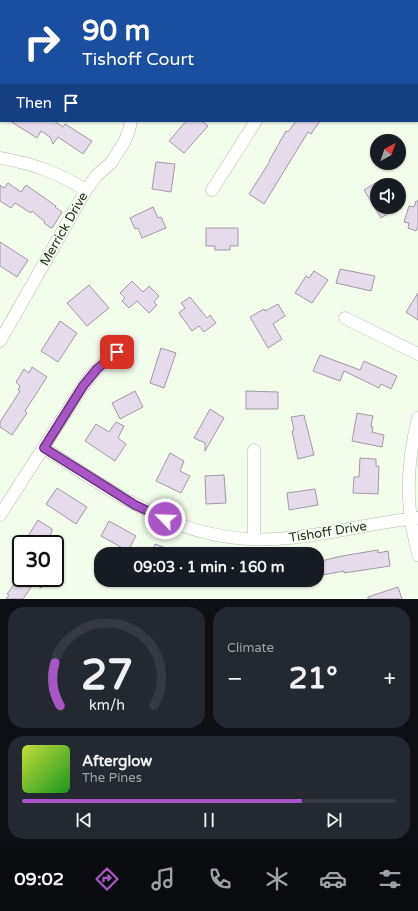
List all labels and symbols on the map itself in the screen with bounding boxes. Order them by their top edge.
north arrow [370,134,406,170]
street label: Merrick Drive [36,189,92,269]
pin [100,335,134,369]
position arrow [144,498,186,540]
street label: Tishoff Drive [288,518,368,546]
speed limit sign: 30 [12,535,64,587]

